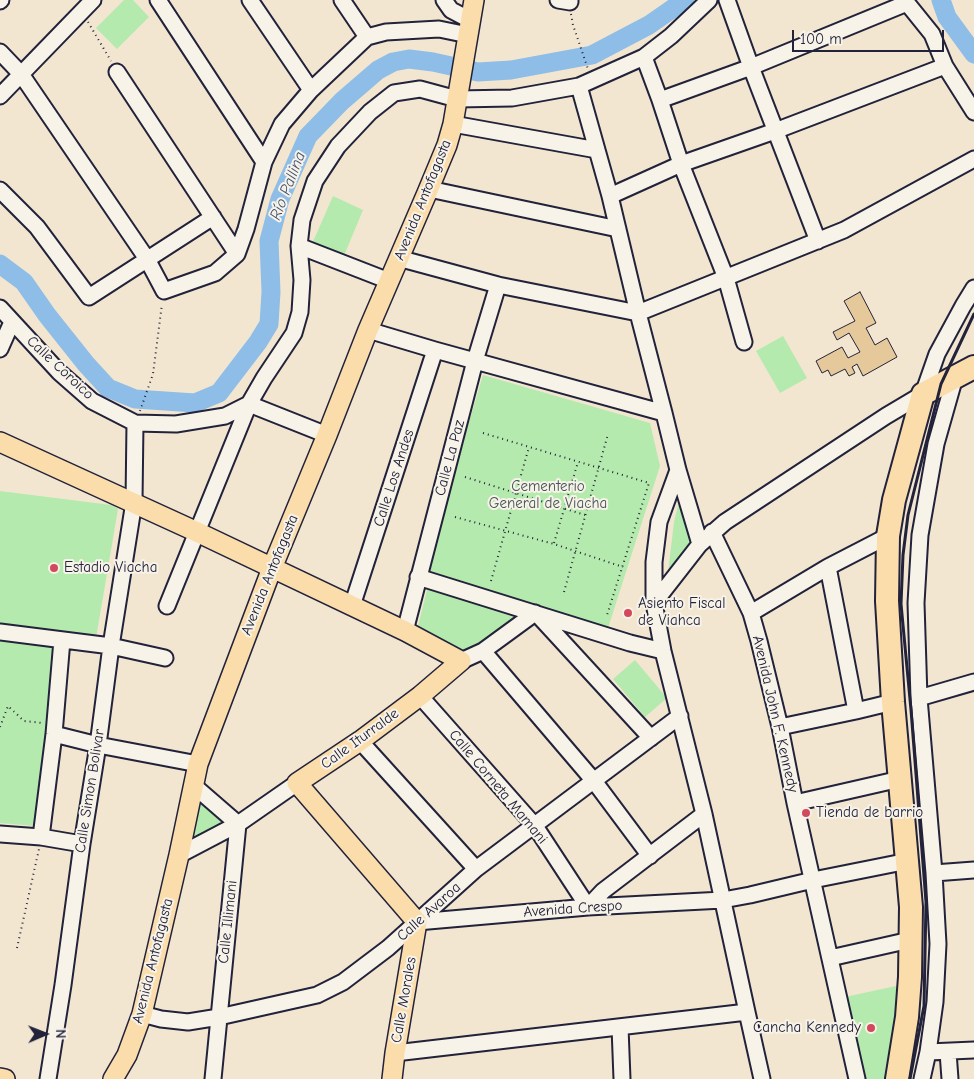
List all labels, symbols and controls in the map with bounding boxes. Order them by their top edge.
scale bar [794,20,946,52]
text: 100 m [800,30,842,48]
street label: Avenida Antofagasta [391,137,455,263]
water label: Río Pallina [266,149,310,223]
street label: Calle Coroico [23,332,97,404]
street label: Calle La Paz [431,418,469,498]
street label: Calle Los Andes [370,427,418,529]
park label: Cementerio General de Viacha [489,478,607,513]
street label: Avenida Antofagasta [238,512,302,638]
place label: Estadio Viacha [64,559,157,577]
marker: Estadio Viacha [48,562,60,574]
place label: Asiento Fiscal de Viahca [638,595,725,630]
marker: Asiento Fiscal de Viahca [622,607,634,619]
street label: Avenida John F. Kennedy [748,634,802,794]
street label: Calle Iturralde [317,705,403,773]
street label: Calle Corneta Mamani [445,726,551,848]
street label: Calle Simon Bolivar [71,728,109,854]
place label: Tienda de barrio [816,804,923,822]
marker: Tienda de barrio [800,807,812,819]
street label: Calle Illimani [215,879,241,965]
street label: Calle Avaroa [393,879,465,945]
street label: Avenida Antofagasta [129,896,177,1026]
street label: Avenida Crespo [523,897,623,921]
street label: Calle Morales [388,956,420,1044]
north arrow [20,1009,70,1059]
place label: Cancha Kennedy [753,1019,861,1037]
marker: Cancha Kennedy [865,1022,877,1034]
text: N [52,1029,69,1038]

